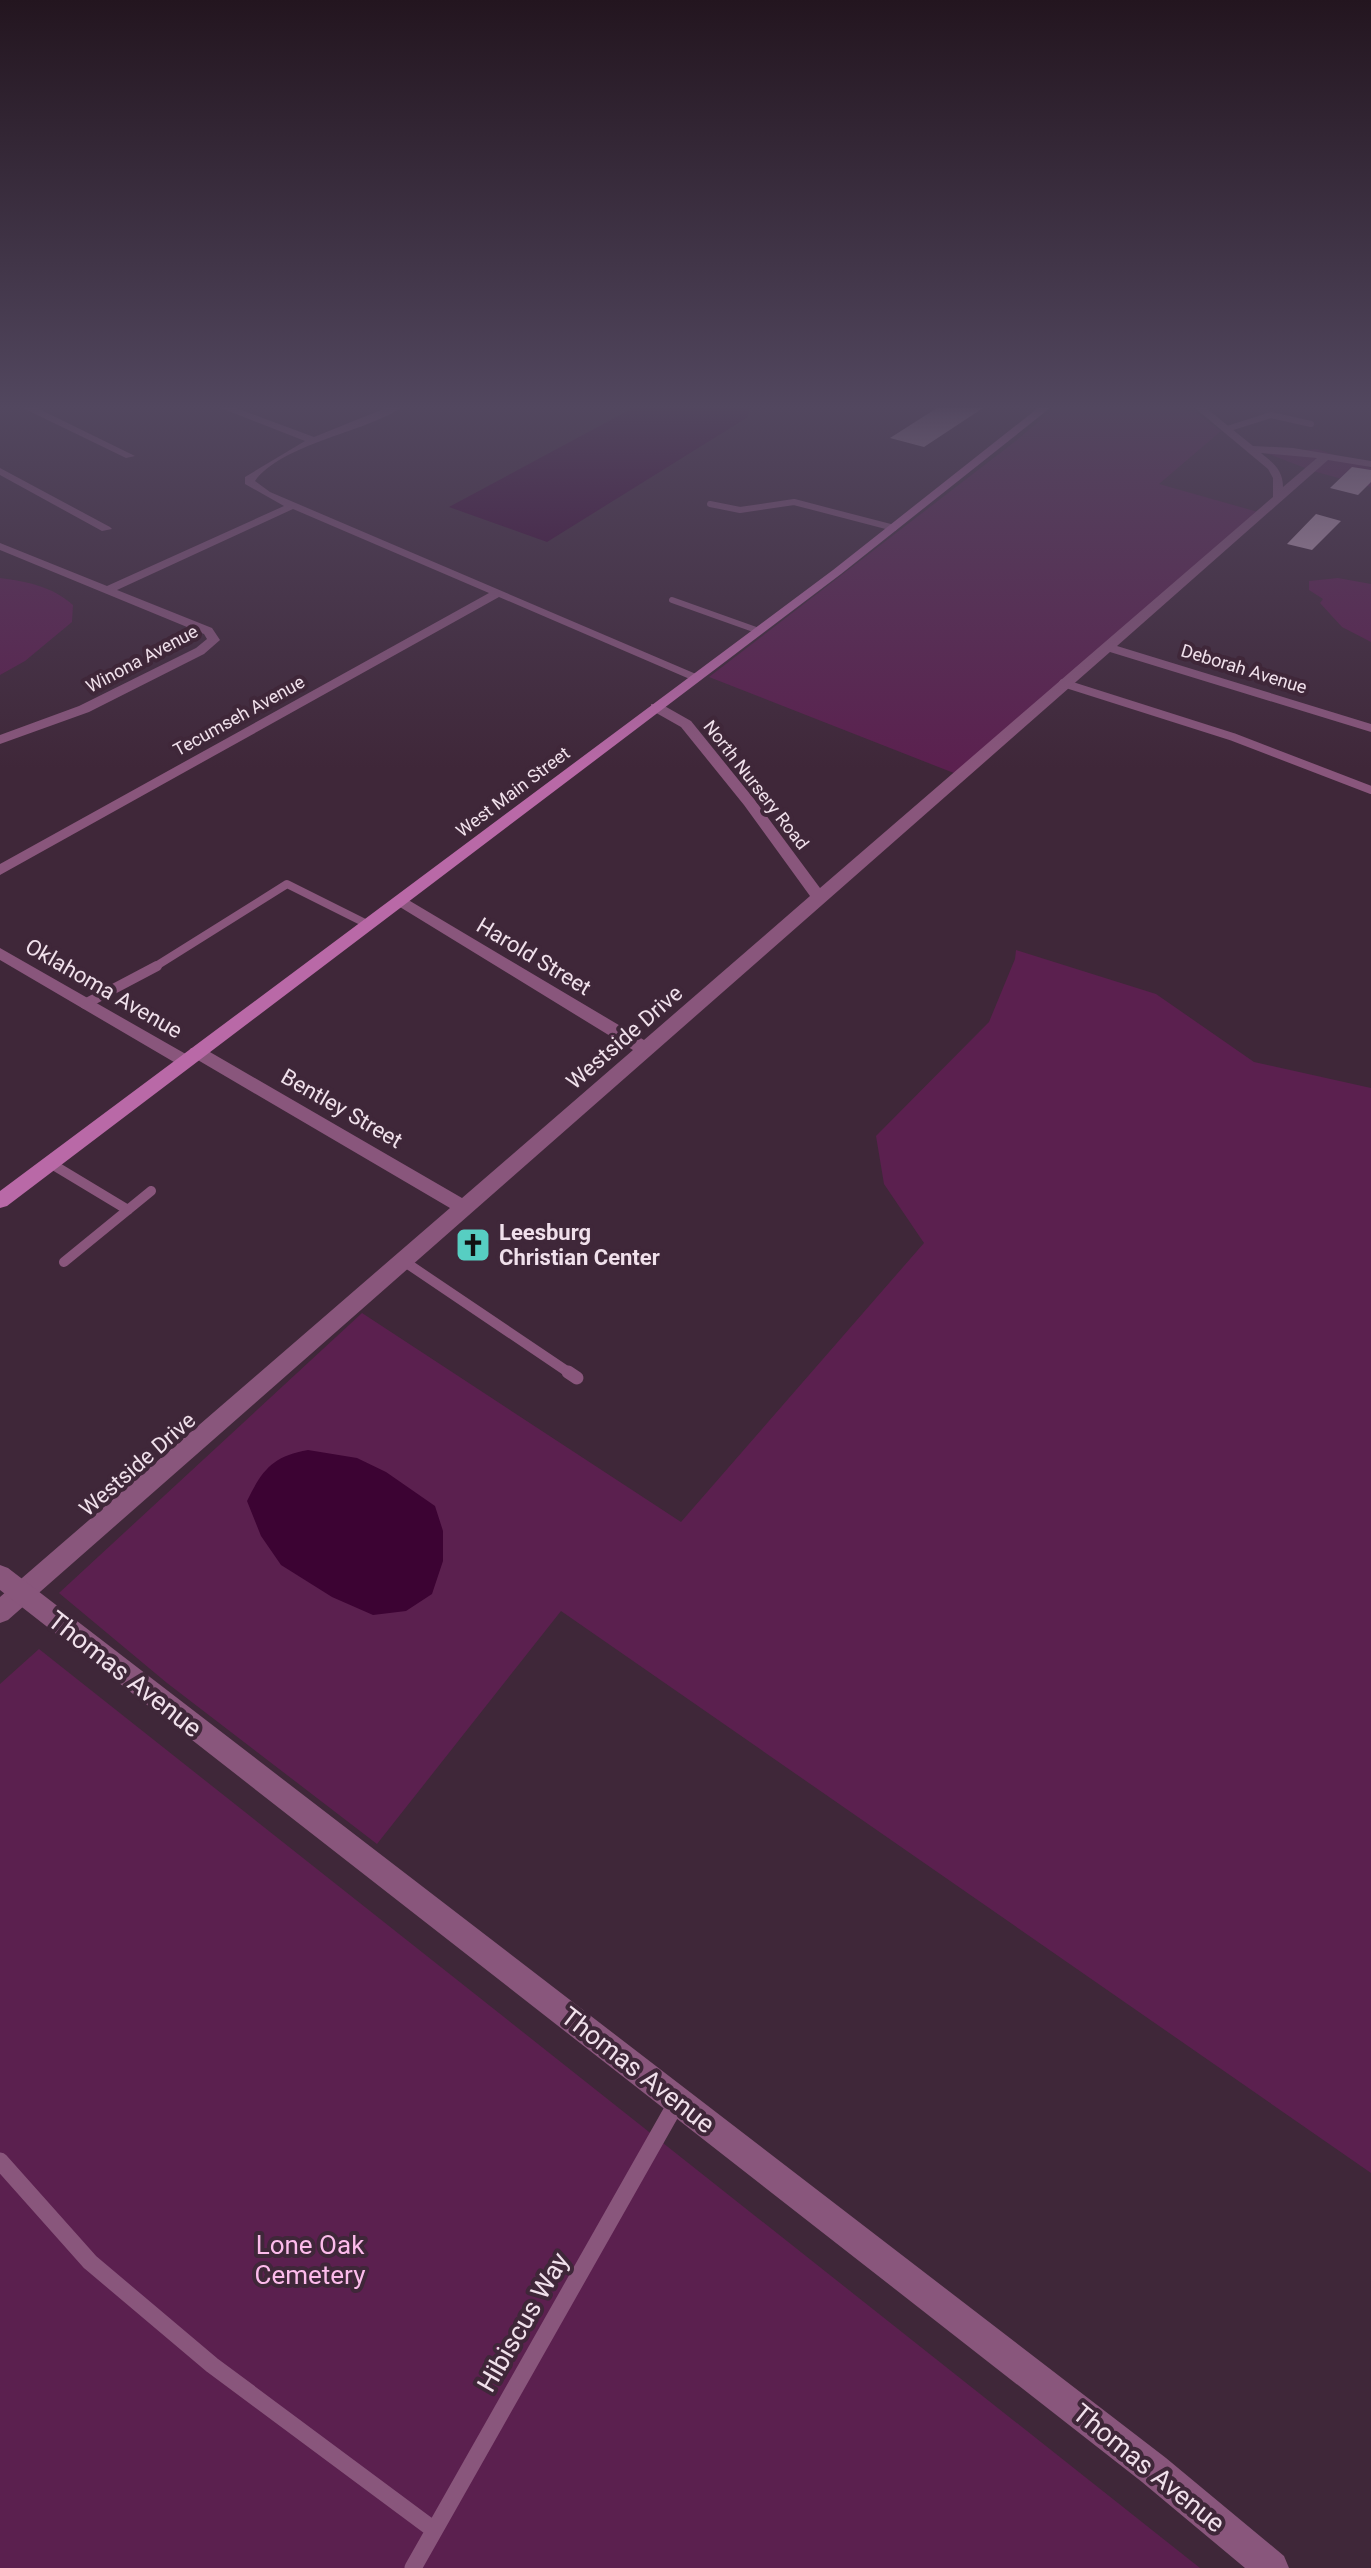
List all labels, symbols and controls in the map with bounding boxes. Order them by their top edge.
street label: Winona Avenue [82,620,201,697]
street label: Deborah Avenue [1179,639,1310,698]
street label: Tecumseh Avenue [170,671,308,760]
street label: North Nursery Road [699,716,813,853]
street label: West Main Street [452,742,574,841]
street label: Harold Street [472,913,595,1000]
street label: Oklahoma Avenue [21,933,187,1043]
street label: Westside Drive [561,980,687,1094]
street label: Bentley Street [277,1064,407,1153]
place label: Leesburg Christian Center [499,1220,660,1270]
church icon: Leesburg Christian Center [454,1226,492,1264]
street label: Westside Drive [74,1407,200,1521]
street label: Thomas Avenue [42,1605,208,1743]
street label: Thomas Avenue [555,2001,721,2139]
park label: Lone Oak Cemetery [255,2230,365,2290]
street label: Hibiscus Way [471,2247,575,2397]
street label: Thomas Avenue [1067,2398,1231,2538]

